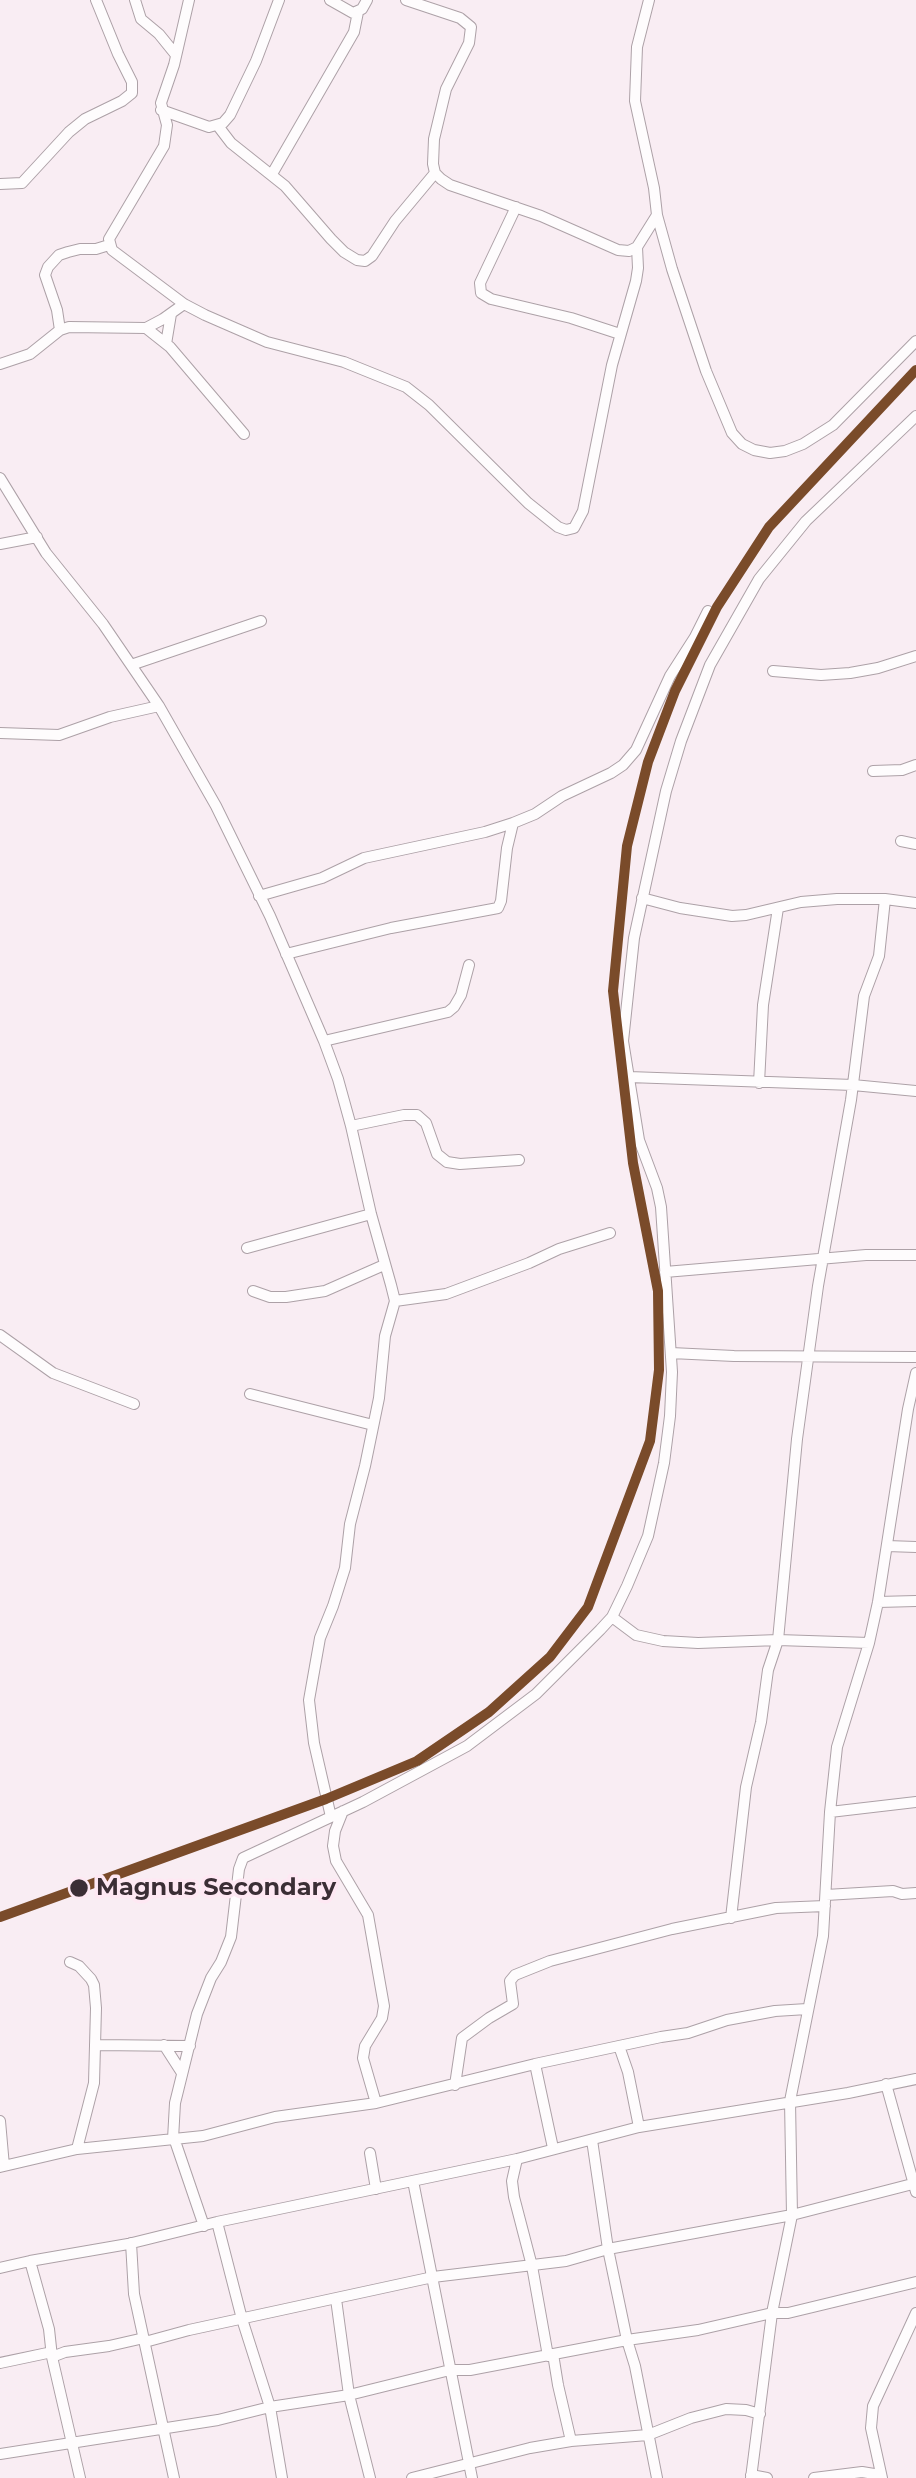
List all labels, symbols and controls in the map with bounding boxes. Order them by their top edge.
place label: Magnus Secondary [96,1874,336,1902]
marker: Magnus Secondary [68,1877,90,1899]

